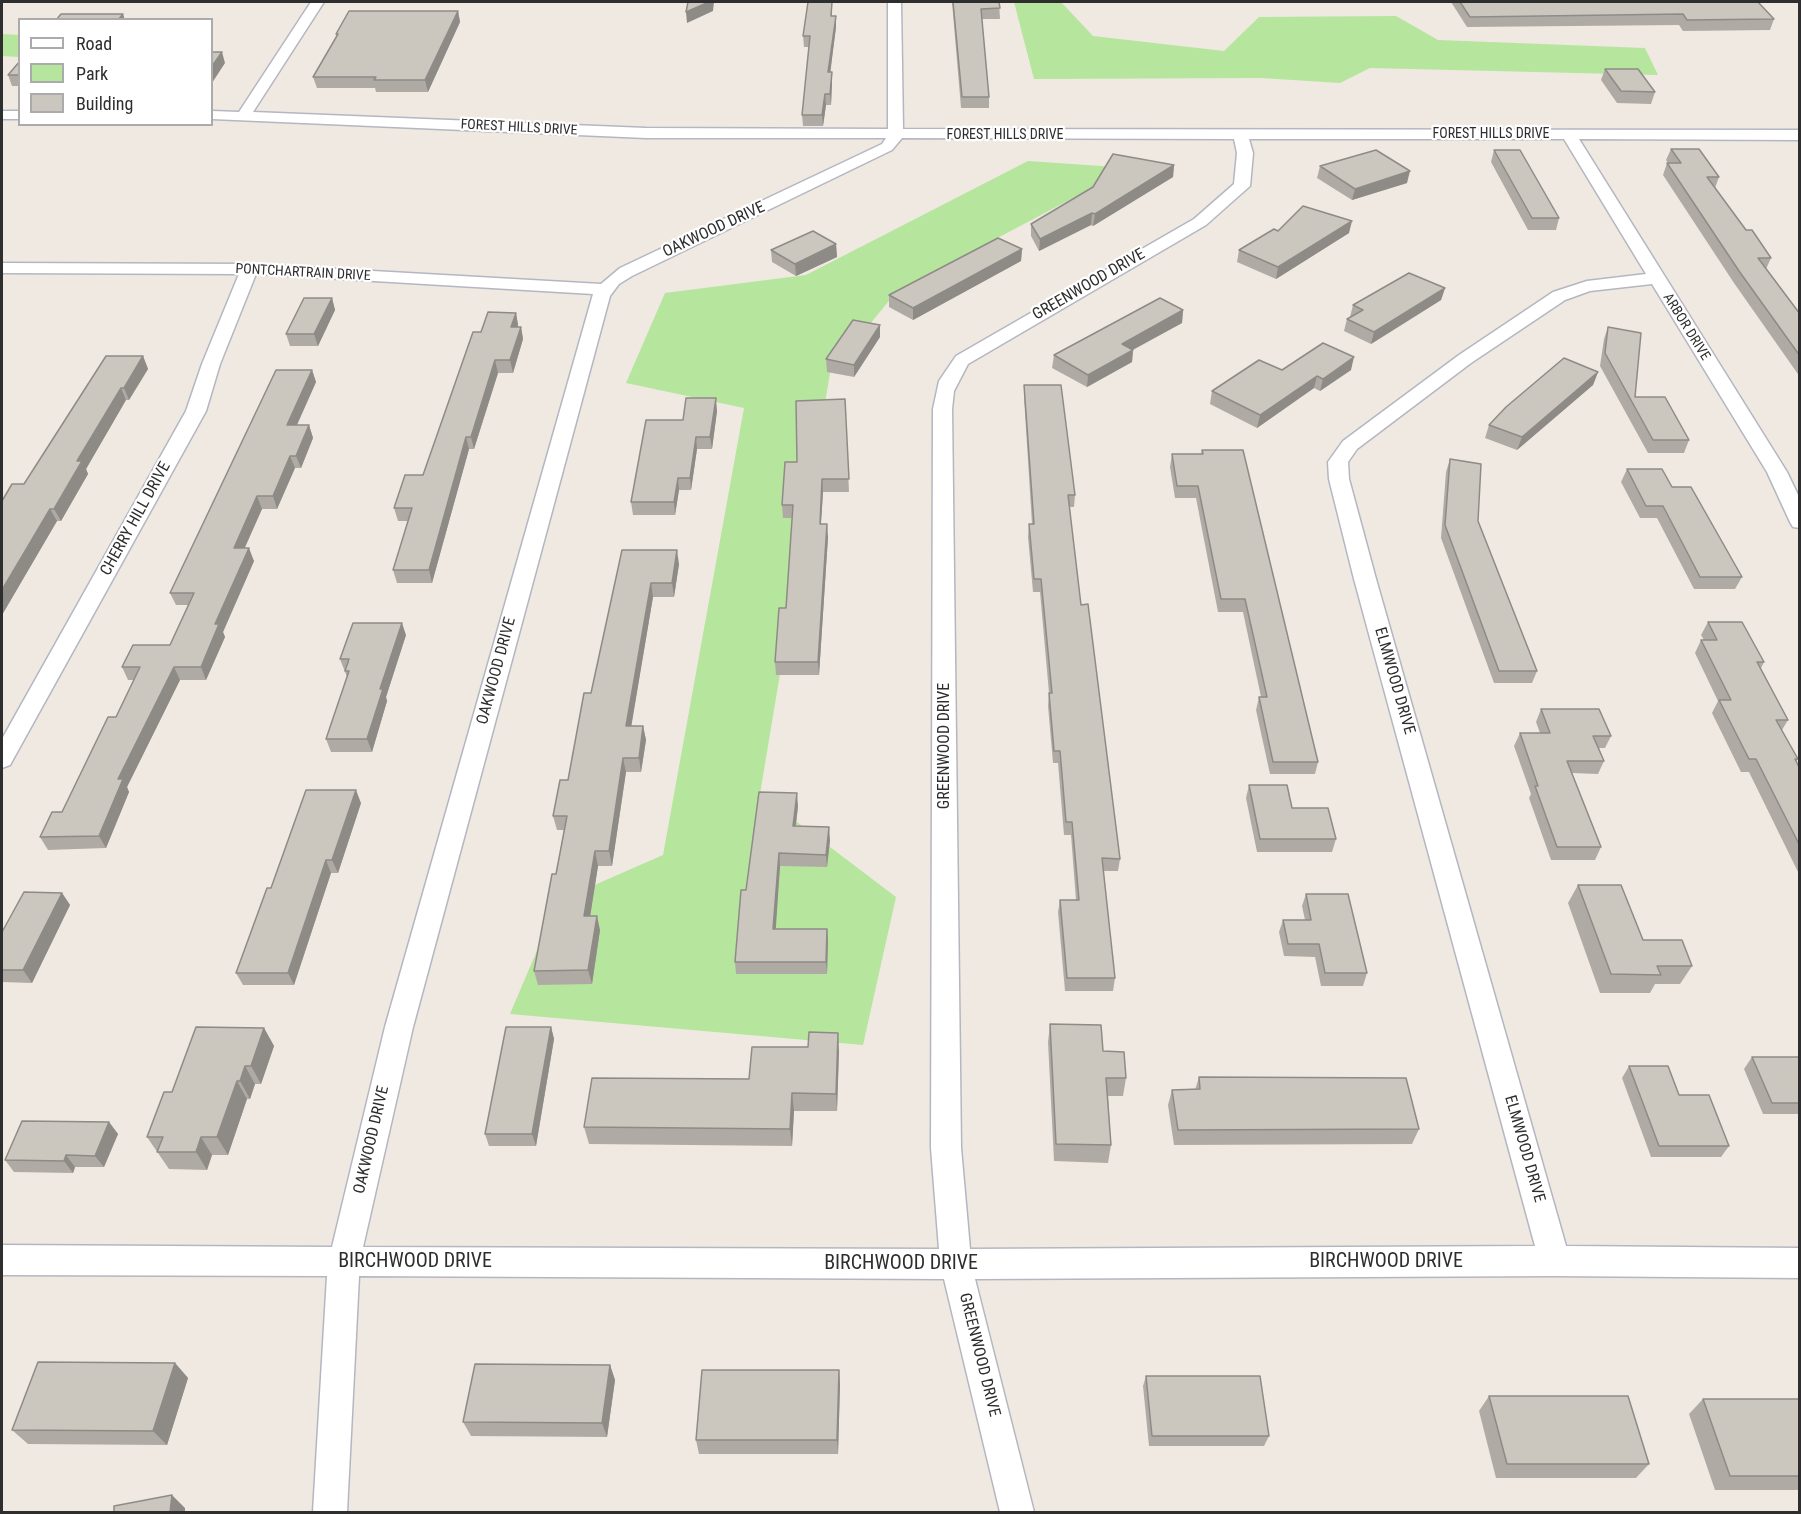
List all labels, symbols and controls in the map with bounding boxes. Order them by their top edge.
legend [18,18,213,126]
text: Road [76,33,112,54]
text: Park [76,63,108,84]
text: Building [76,93,133,114]
street label: FOREST HILLS DRIVE [460,117,578,139]
street label: FOREST HILLS DRIVE [1433,126,1549,142]
street label: FOREST HILLS DRIVE [947,127,1063,143]
street label: OAKWOOD DRIVE [660,198,768,262]
street label: GREENWOOD DRIVE [1029,245,1149,325]
street label: PONTCHARTRAIN DRIVE [235,261,371,285]
street label: ARBOR DRIVE [1659,290,1713,364]
street label: CHERRY HILL DRIVE [97,459,175,579]
street label: OAKWOOD DRIVE [473,615,521,727]
street label: ELMWOOD DRIVE [1370,625,1418,737]
street label: GREENWOOD DRIVE [935,683,955,809]
street label: OAKWOOD DRIVE [350,1084,394,1196]
street label: ELMWOOD DRIVE [1500,1093,1548,1205]
street label: BIRCHWOOD DRIVE [338,1250,492,1274]
street label: BIRCHWOOD DRIVE [1309,1250,1463,1274]
street label: BIRCHWOOD DRIVE [824,1252,978,1276]
street label: GREENWOOD DRIVE [954,1291,1004,1419]

